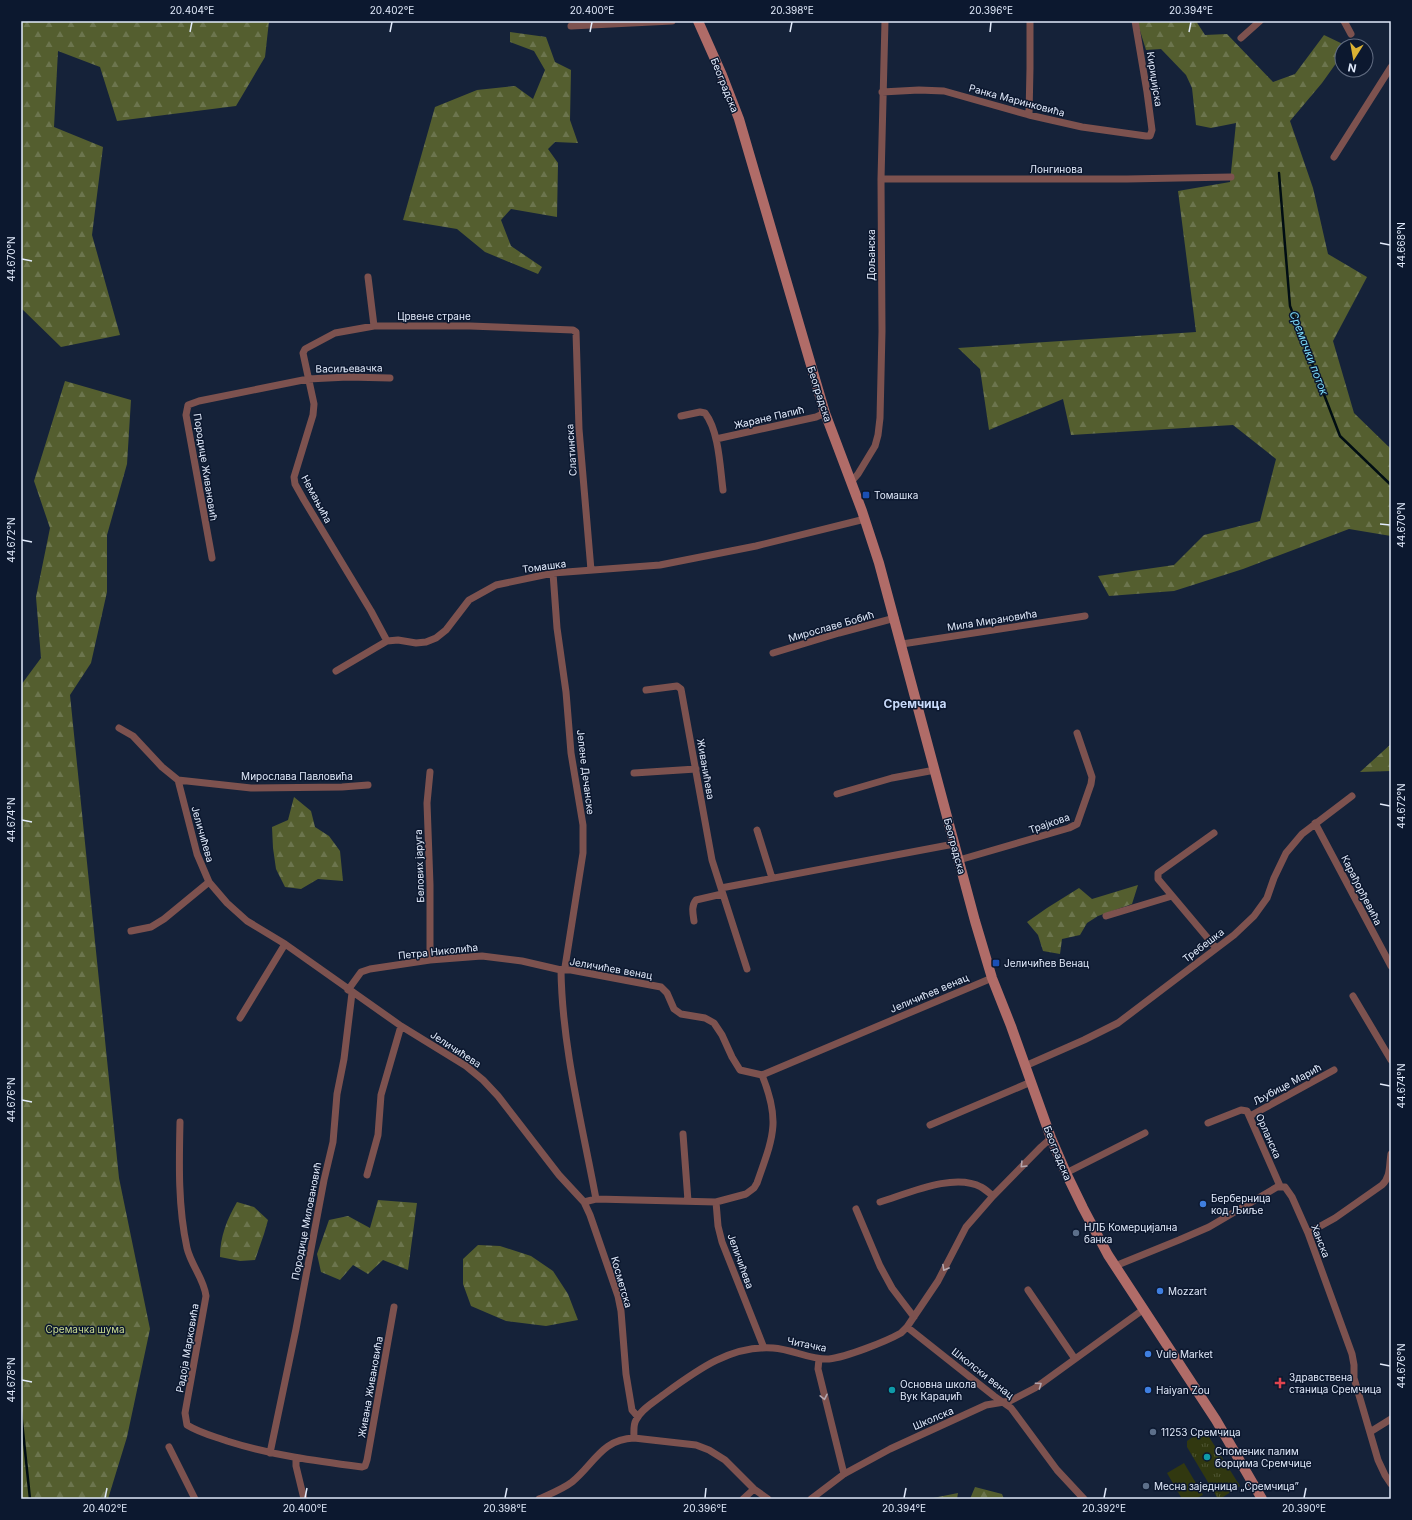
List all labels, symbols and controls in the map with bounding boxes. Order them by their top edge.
text: 20.404°E [170,4,214,16]
text: 20.402°E [370,4,414,16]
text: 20.400°E [570,4,614,16]
text: 20.398°E [770,4,814,16]
text: 20.396°E [969,4,1013,16]
text: 20.394°E [1169,4,1213,16]
north arrow [1334,38,1374,78]
street label: Кириџијска [1145,51,1165,107]
street label: Београдска [709,56,741,114]
text: N [1347,60,1358,75]
street label: Ранка Маринковића [968,81,1066,119]
street label: Лонгинова [1030,163,1083,175]
text: 44.668°N [1395,222,1407,268]
street label: Дољанска [865,229,877,281]
text: 44.670°N [5,236,17,282]
water label: Сремачки поток [1287,309,1332,398]
street label: Црвене стране [397,310,471,322]
street label: Васиљевачка [315,361,383,375]
street label: Београдска [805,365,835,423]
street label: Жаране Папић [733,403,805,431]
street label: Породице Живановић [192,412,220,522]
street label: Слатинска [563,424,579,476]
street label: Немањића [299,473,335,525]
place label: Томашка [874,489,918,501]
marker: Томашка [861,490,871,500]
text: 44.670°N [1395,502,1407,548]
text: 44.672°N [5,517,17,563]
street label: Томашка [521,557,567,575]
street label: Мила Мирановића [946,607,1038,633]
street label: Мирославе Бобић [787,608,875,644]
district label: Сремчица [884,696,946,711]
street label: Јелене Дечанске [575,729,597,815]
street label: Живанићева [695,738,717,800]
street label: Мирослава Павловића [241,770,353,782]
text: 44.672°N [1395,783,1407,829]
text: 44.674°N [5,798,17,842]
street label: Јеличићева [189,805,217,863]
street label: Трајкова [1027,810,1071,836]
street label: Београдска [942,817,968,875]
street label: Белових јаруга [412,829,426,903]
street label: Карађорђевића [1339,853,1385,927]
street label: Требешка [1180,926,1226,964]
street label: Петра Николића [397,941,479,961]
street label: Јеличићев венац [569,955,653,981]
place label: Јеличићев Венац [1004,957,1089,969]
marker: Јеличићев Венац [991,958,1001,968]
street label: Јеличићев венац [888,971,970,1015]
street label: Јеличићева [428,1028,484,1070]
street label: Љубице Марић [1251,1061,1323,1107]
text: 44.674°N [1395,1064,1407,1108]
text: 44.676°N [5,1077,17,1123]
street label: Орланска [1254,1112,1284,1160]
street label: Београдска [1042,1124,1074,1182]
one-way arrow [1020,1160,1028,1168]
street label: Породице Миловановић [289,1161,323,1281]
place label: Берберница код Љиље [1211,1192,1271,1216]
marker: Берберница код Љиље [1198,1199,1208,1209]
place label: НЛБ Комерцијална банка [1084,1221,1177,1245]
street label: Ханска [1309,1223,1333,1259]
marker: НЛБ Комерцијална банка [1071,1228,1081,1238]
street label: Јеличићева [725,1232,757,1290]
street label: Косметска [609,1255,635,1309]
one-way arrow [943,1264,950,1271]
place label: Mozzart [1168,1285,1207,1297]
marker: Mozzart [1155,1286,1165,1296]
street label: Радоја Марковића [173,1303,201,1393]
park label: Сремачка шума [45,1323,125,1335]
street label: Читачка [786,1334,828,1354]
street label: Живана Живановића [355,1335,385,1439]
text: 44.676°N [1395,1343,1407,1389]
street label: Школски венац [950,1345,1016,1401]
place label: Vule Market [1156,1348,1214,1360]
marker: Vule Market [1143,1349,1153,1359]
text: 44.678°N [5,1357,17,1403]
place label: Здравствена станица Сремчица [1289,1371,1381,1395]
marker: Здравствена станица Сремчица [1274,1377,1286,1389]
place label: Основна школа Вук Караџић [900,1378,976,1402]
one-way arrow [1035,1382,1042,1390]
place label: Haiyan Zou [1156,1384,1210,1396]
marker: Основна школа Вук Караџић [887,1385,897,1395]
marker: Haiyan Zou [1143,1385,1153,1395]
one-way arrow [820,1394,828,1400]
street label: Школска [911,1404,955,1432]
place label: 11253 Сремчица [1161,1426,1241,1438]
marker: 11253 Сремчица [1148,1427,1158,1437]
place label: Споменик палим борцима Сремчице [1215,1445,1312,1469]
marker: Споменик палим борцима Сремчице [1202,1452,1212,1462]
place label: Месна заједница „Сремчица” [1154,1480,1299,1492]
marker: Месна заједница „Сремчица” [1141,1481,1151,1491]
text: 20.402°E [83,1502,127,1514]
text: 20.400°E [283,1502,327,1514]
text: 20.398°E [483,1502,527,1514]
text: 20.396°E [683,1502,727,1514]
text: 20.394°E [882,1502,926,1514]
text: 20.392°E [1082,1502,1126,1514]
text: 20.390°E [1282,1502,1326,1514]

